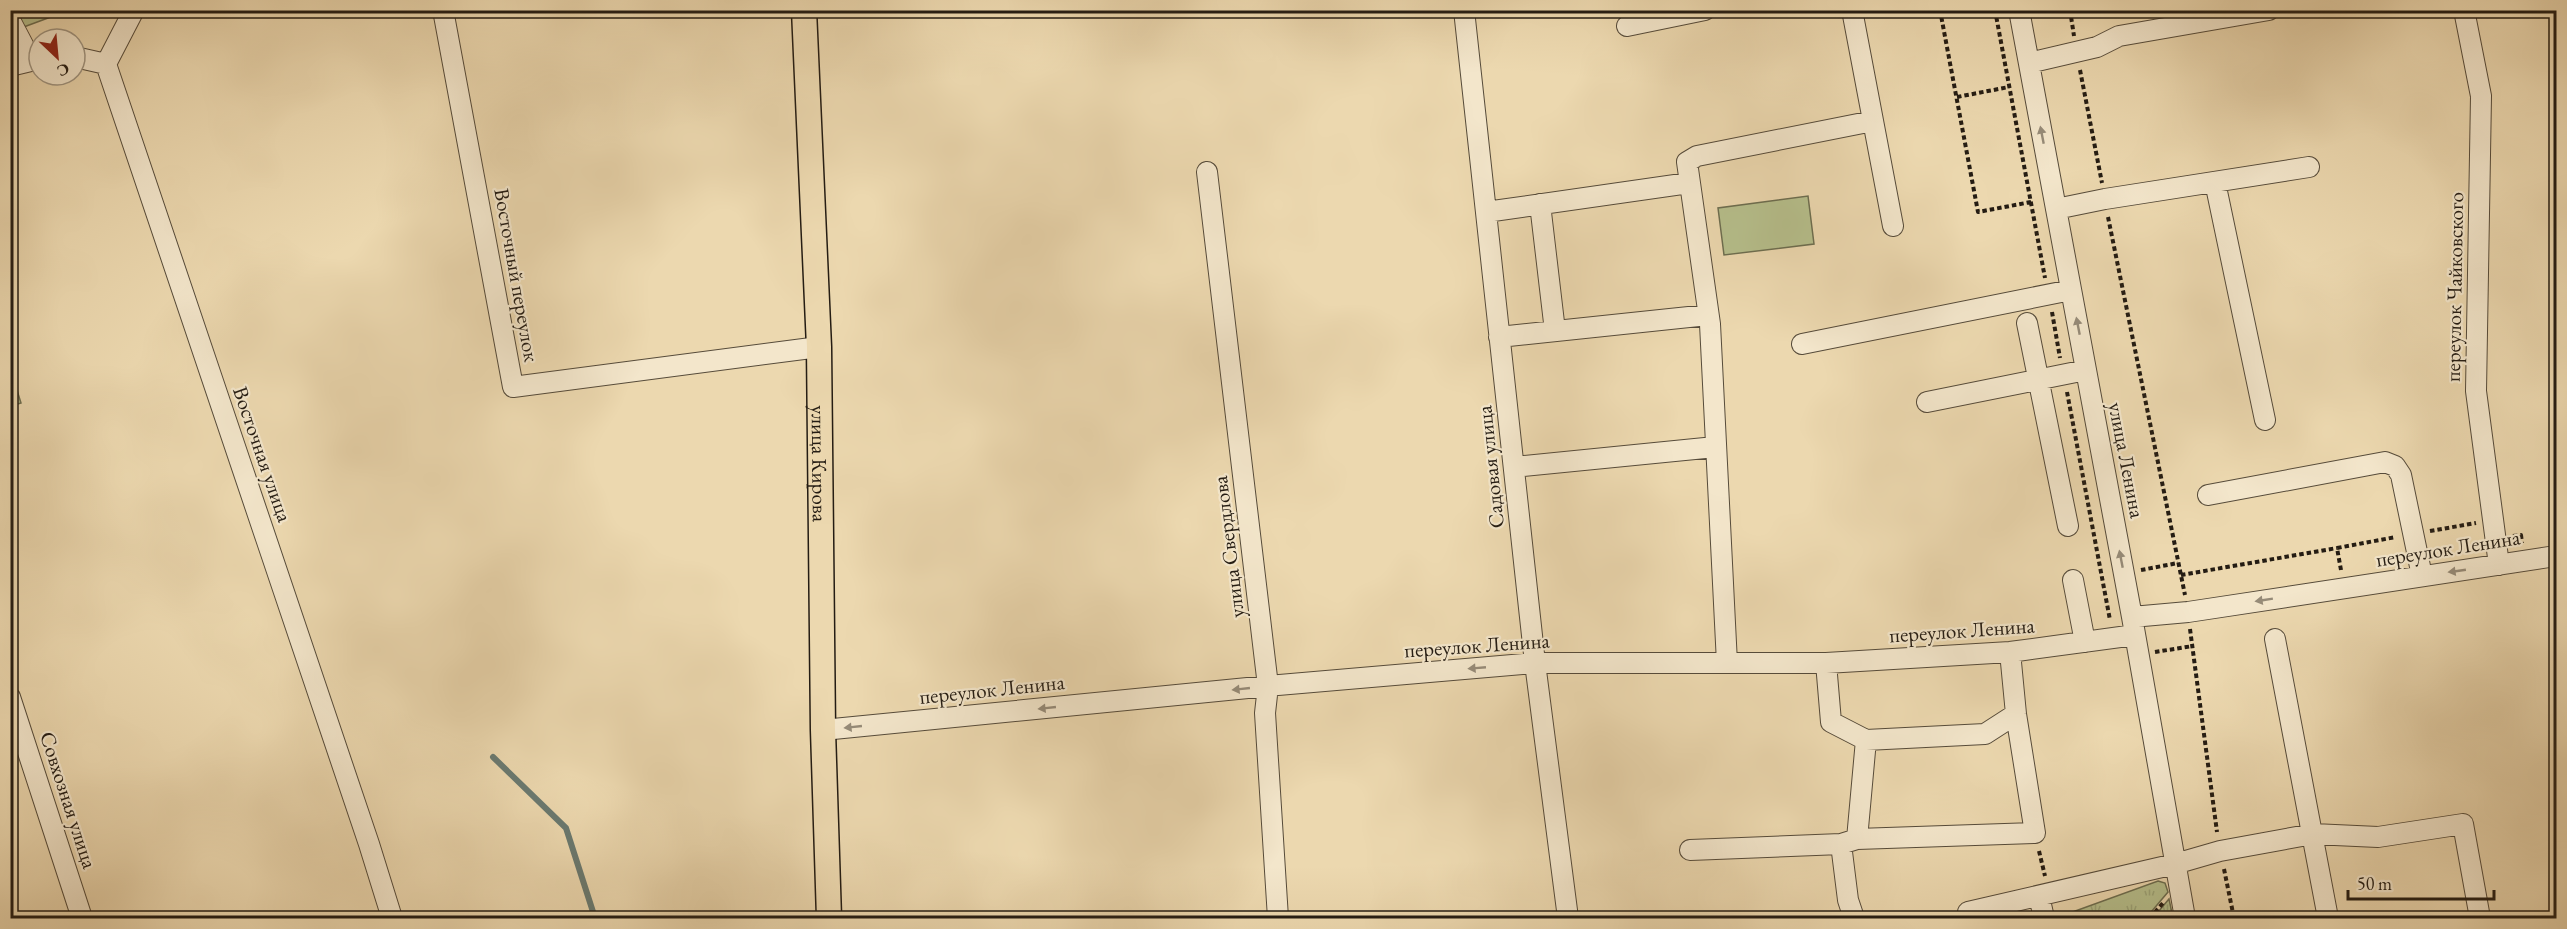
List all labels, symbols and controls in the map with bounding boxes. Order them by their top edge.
north arrow [27,27,87,87]
text: С [54,58,73,82]
one-way arrow [2037,125,2046,144]
street label: Восточный переулок [488,186,546,364]
street label: переулок Чайковского [2439,192,2469,382]
one-way arrow [2073,317,2082,336]
street label: Восточная улица [227,383,299,526]
street label: улица Ленина [2103,400,2152,521]
street label: Садовая улица [1470,404,1510,530]
street label: улица Кирова [806,405,834,523]
street label: улица Свердлова [1206,474,1250,620]
street label: переулок Ленина [2374,523,2523,573]
one-way arrow [2116,550,2125,569]
one-way arrow [2448,567,2467,576]
one-way arrow [2255,596,2274,605]
street label: переулок Ленина [1888,611,2036,649]
street label: переулок Ленина [1403,626,1551,664]
one-way arrow [1467,663,1486,673]
street label: переулок Ленина [918,668,1066,710]
one-way arrow [1231,684,1250,694]
one-way arrow [1037,703,1056,713]
one-way arrow [843,722,862,732]
street label: Совхозная улица [34,728,104,872]
scale bar [2348,863,2494,901]
text: 50 m [2357,872,2392,895]

